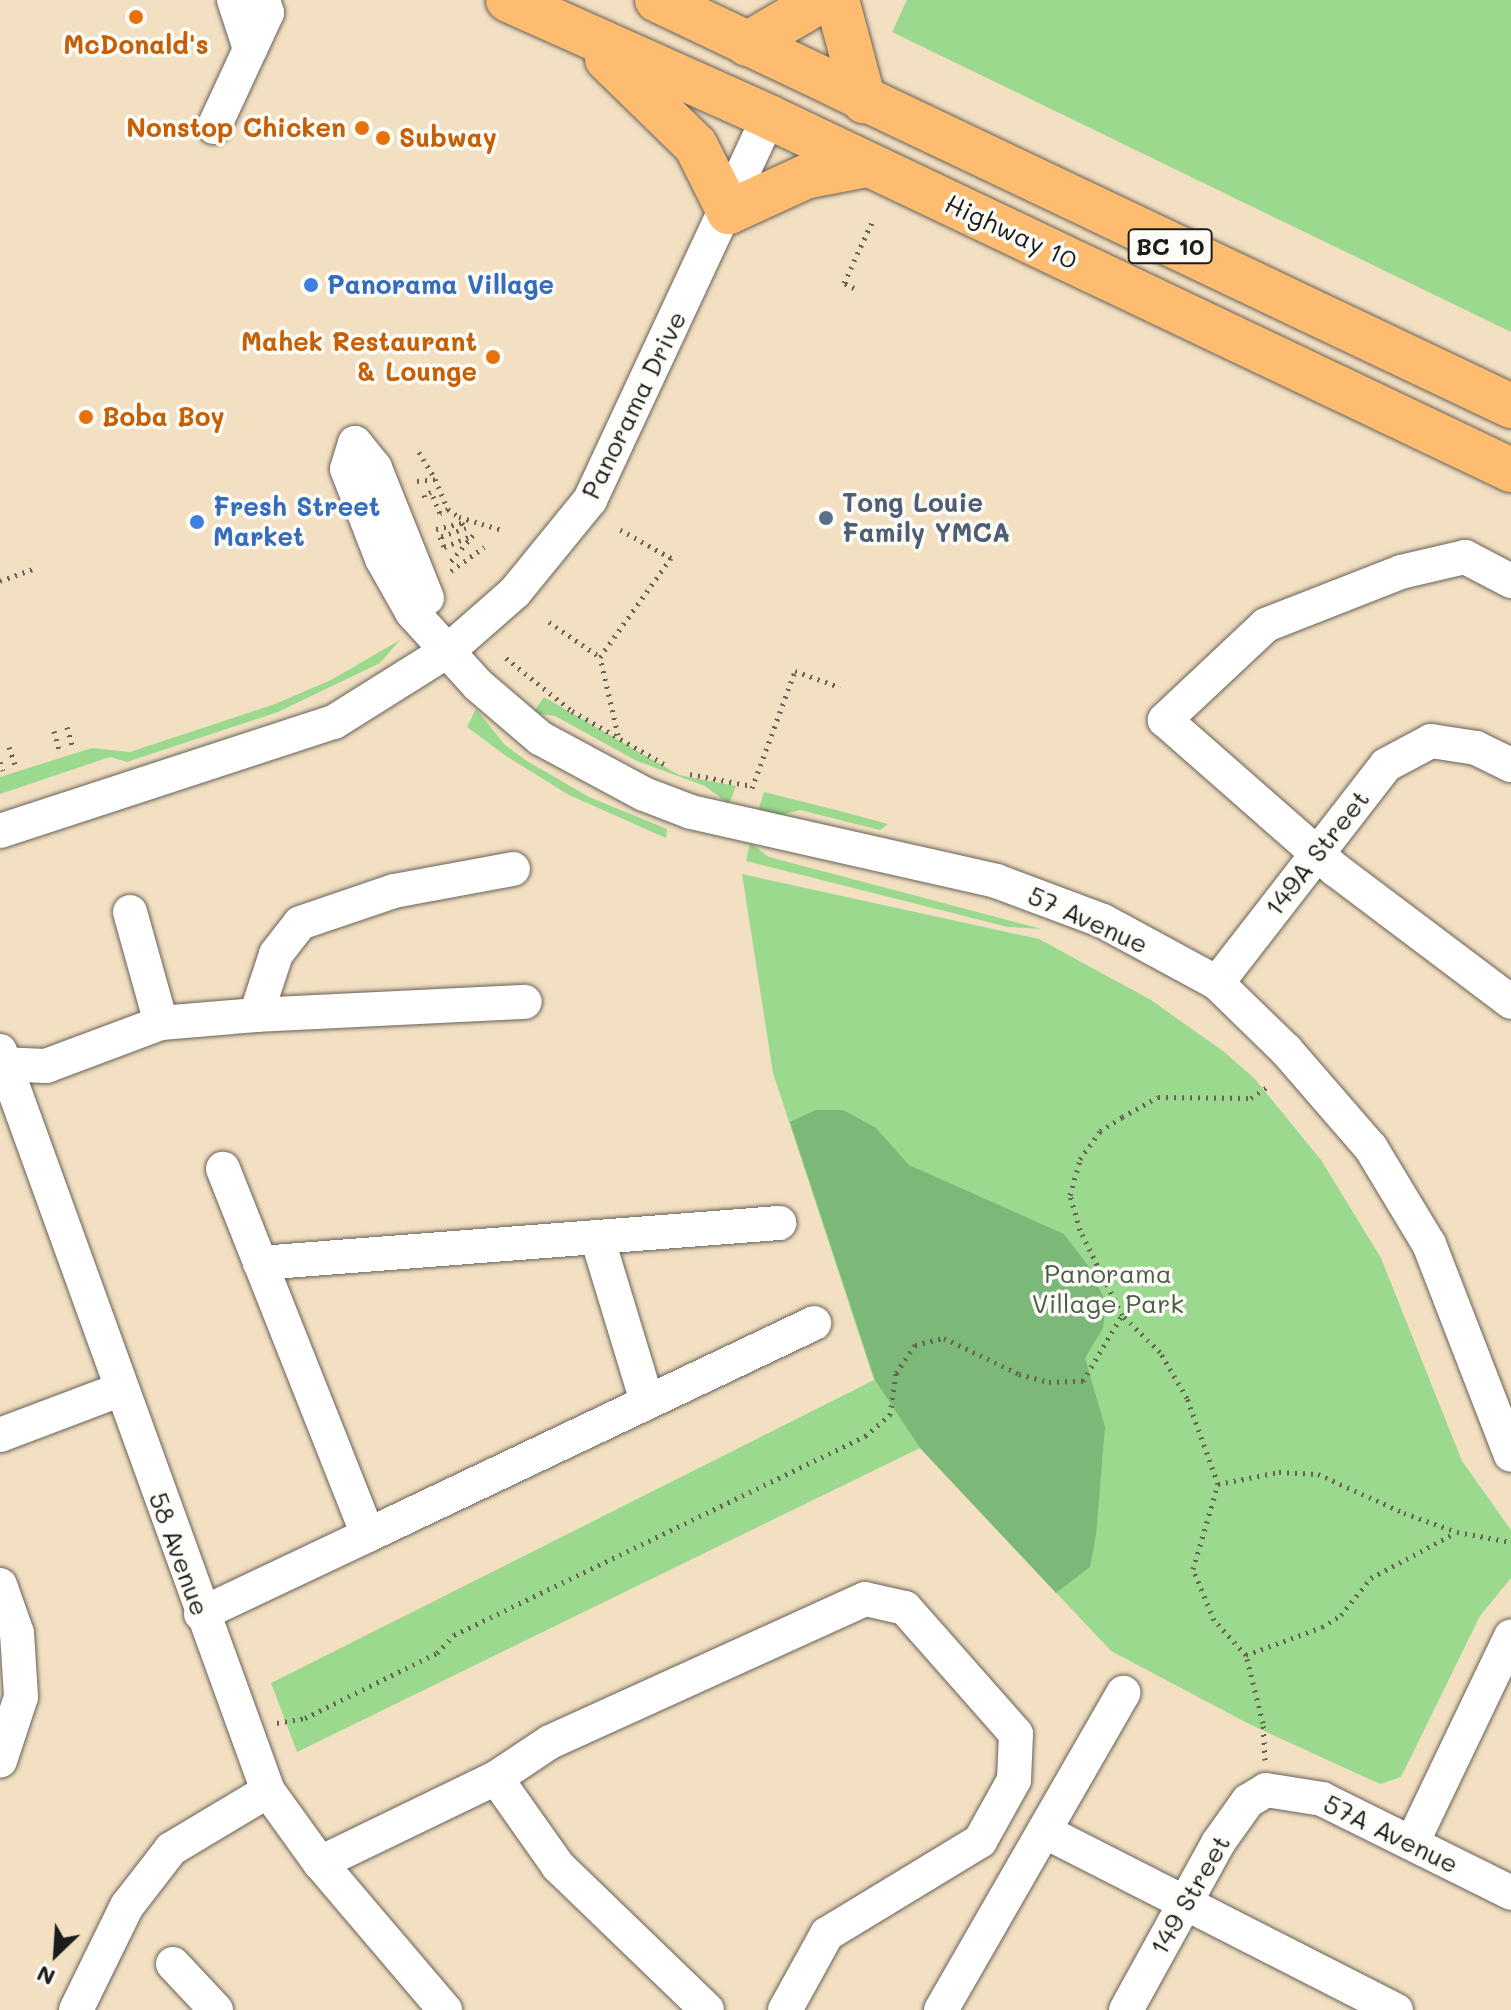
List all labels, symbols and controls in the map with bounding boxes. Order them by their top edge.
marker: McDonald's [127,8,145,26]
place label: McDonald's [63,29,209,61]
place label: Nonstop Chicken [126,112,346,144]
marker: Nonstop Chicken [353,119,371,137]
place label: Subway [399,122,497,154]
marker: Subway [374,129,392,147]
street label: Highway 10 [940,188,1082,276]
road number: BC 10 [1126,226,1214,266]
place label: Panorama Village [327,269,554,301]
marker: Panorama Village [302,276,320,294]
street label: Panorama Drive [575,306,693,504]
place label: Mahek Restaurant & Lounge [241,326,477,388]
marker: Mahek Restaurant & Lounge [484,348,502,366]
place label: Boba Boy [102,401,225,433]
marker: Boba Boy [77,408,95,426]
place label: Tong Louie Family YMCA [842,487,1010,548]
place label: Fresh Street Market [213,491,380,552]
marker: Tong Louie Family YMCA [817,509,835,527]
marker: Fresh Street Market [188,513,206,531]
street label: 149A Street [1258,784,1376,922]
street label: 57 Avenue [1023,880,1153,960]
park label: Panorama Village Park [1032,1258,1184,1320]
street label: 58 Avenue [142,1488,216,1620]
street label: 57A Avenue [1319,1788,1463,1880]
street label: 149 Street [1143,1829,1237,1961]
north arrow [16,1914,96,1994]
text: N [32,1960,59,1993]

